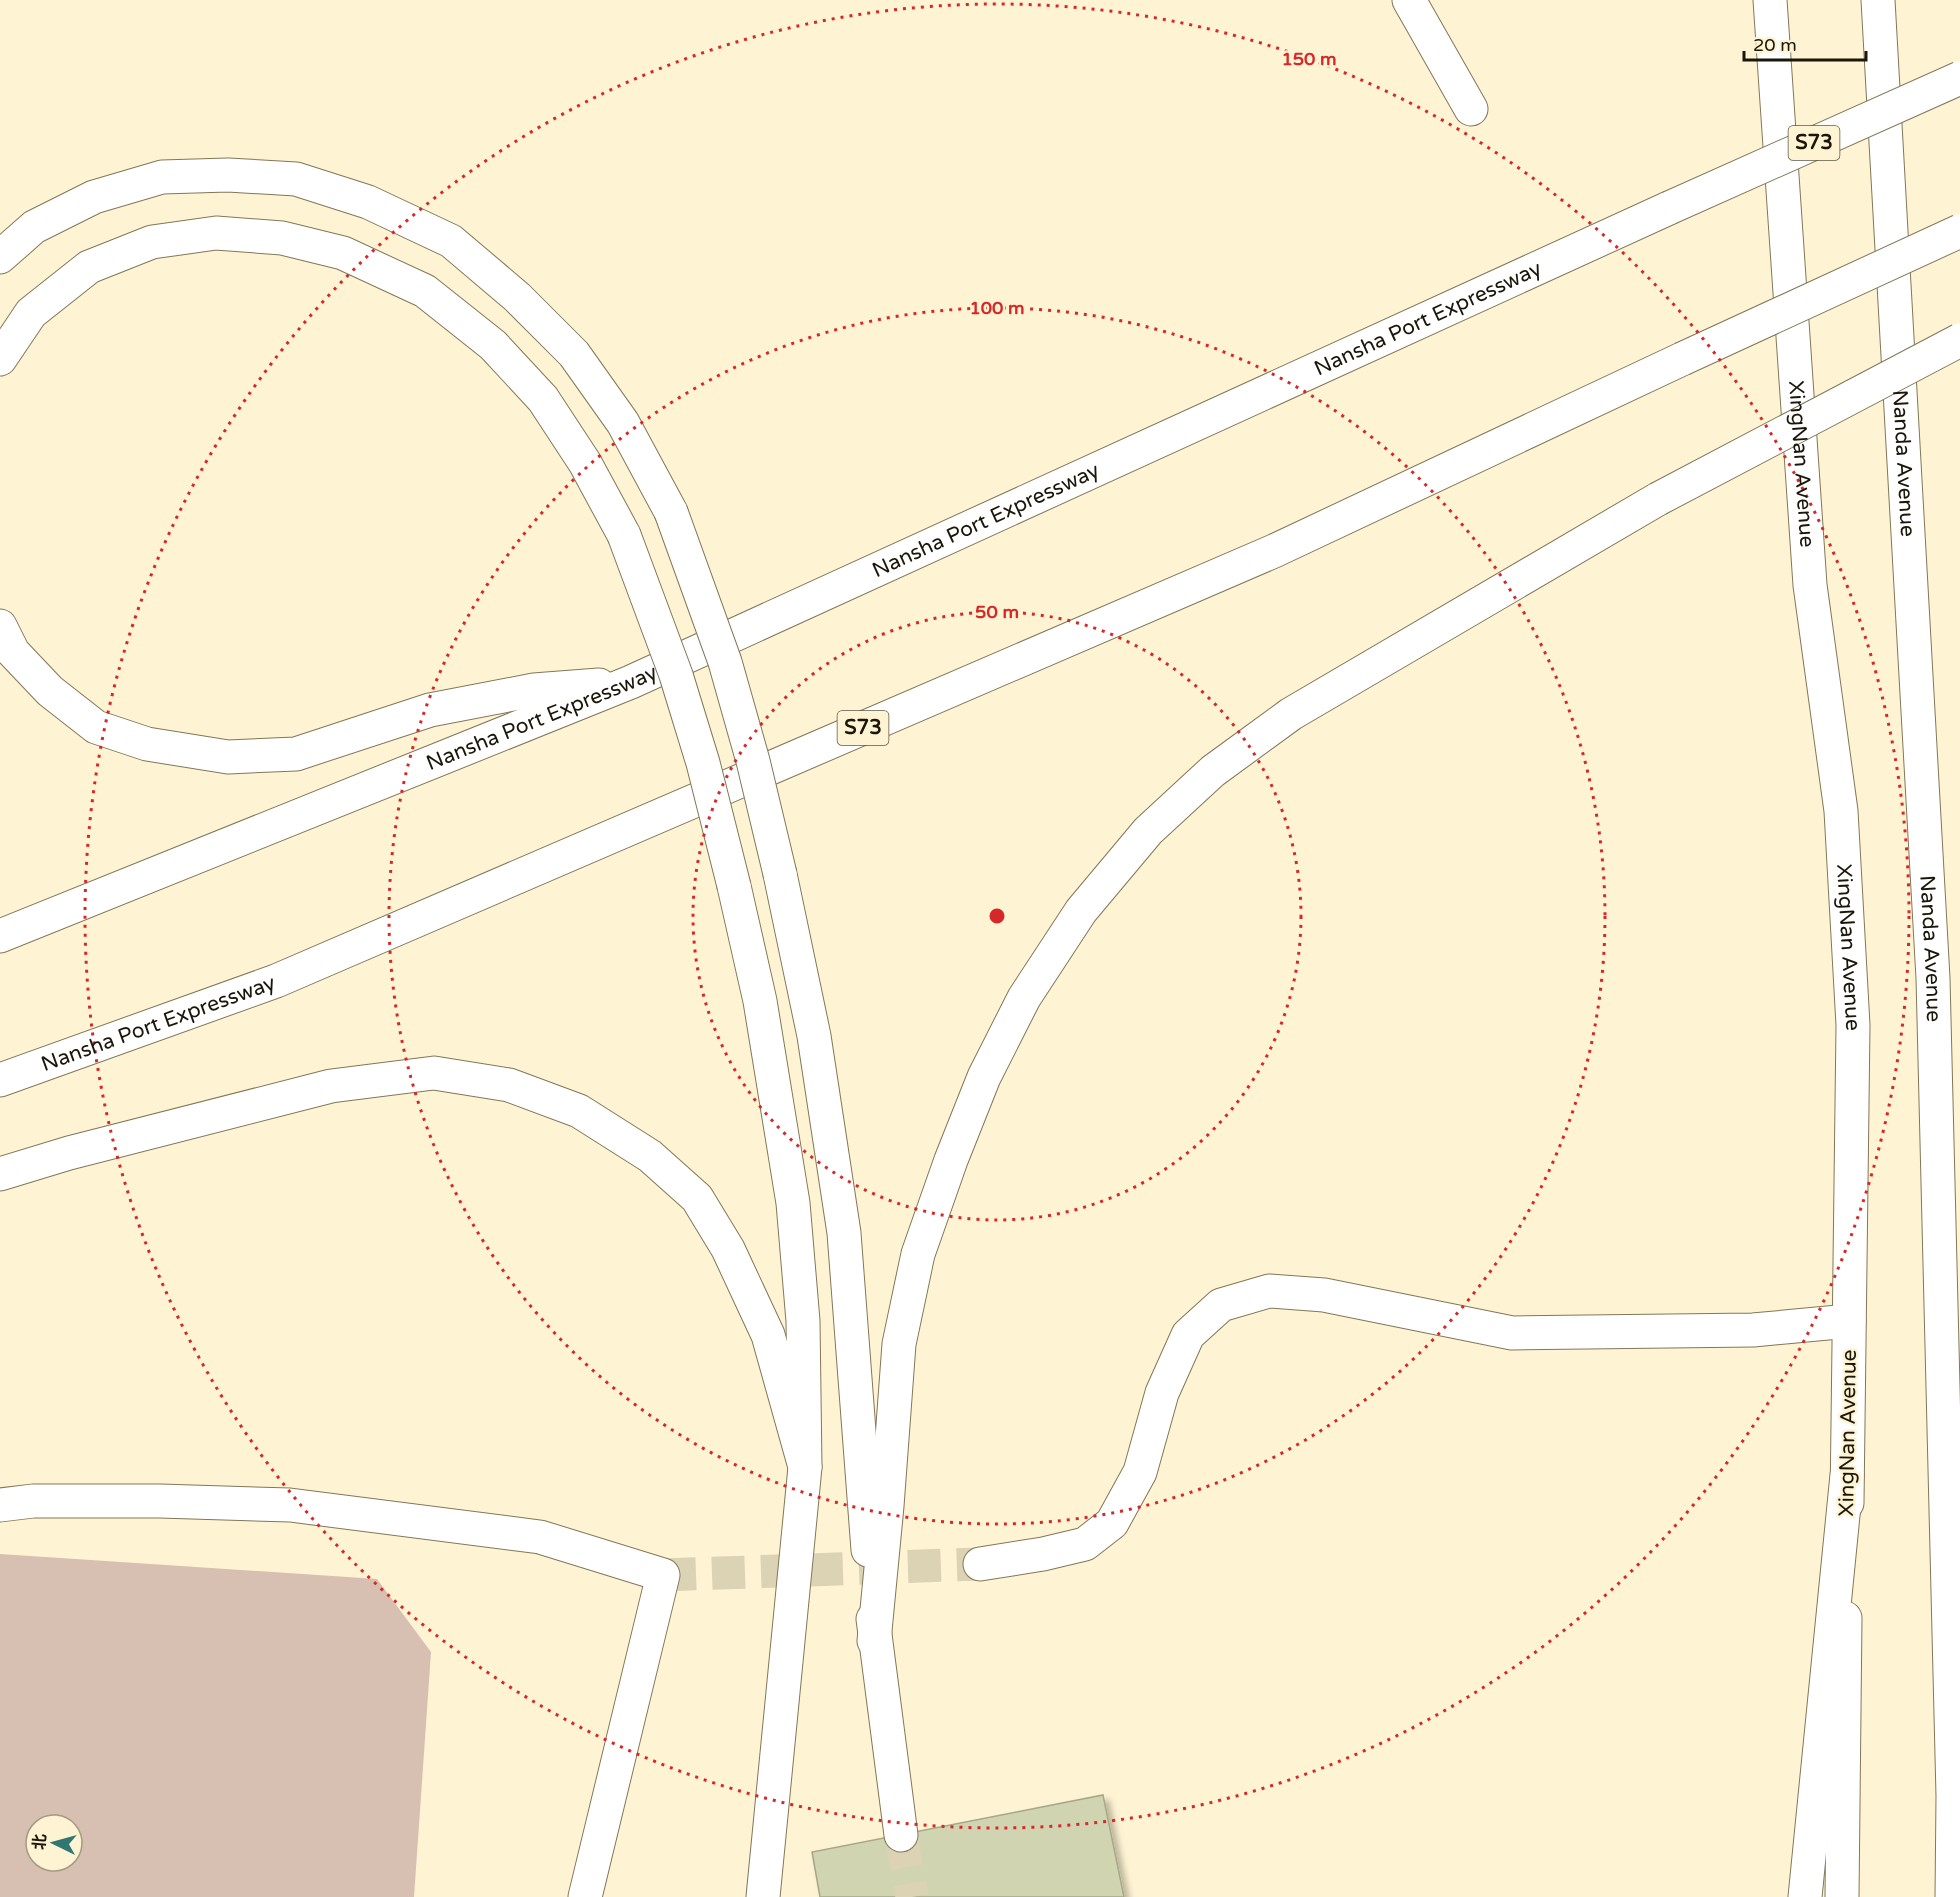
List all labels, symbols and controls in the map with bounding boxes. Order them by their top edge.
scale bar [1744,24,1866,62]
text: 20 m [1753,34,1797,56]
text: 150 m [1281,48,1337,70]
road number: S73 [1788,126,1840,160]
street label: Nansha Port Expressway [1310,256,1545,381]
text: 100 m [969,297,1025,319]
street label: XingNan Avenue [1784,380,1820,548]
street label: Nanda Avenue [1887,389,1921,538]
street label: Nansha Port Expressway [868,457,1103,583]
text: 50 m [975,601,1019,623]
street label: Nansha Port Expressway [423,659,661,776]
road number: S73 [838,711,888,745]
street label: XingNan Avenue [1831,863,1866,1032]
street label: Nanda Avenue [1915,874,1947,1022]
centre of rings [987,906,1007,926]
street label: Nansha Port Expressway [38,970,279,1077]
street label: XingNan Avenue [1834,1349,1862,1517]
north arrow [24,1813,84,1873]
text: 北 [29,1833,51,1851]

